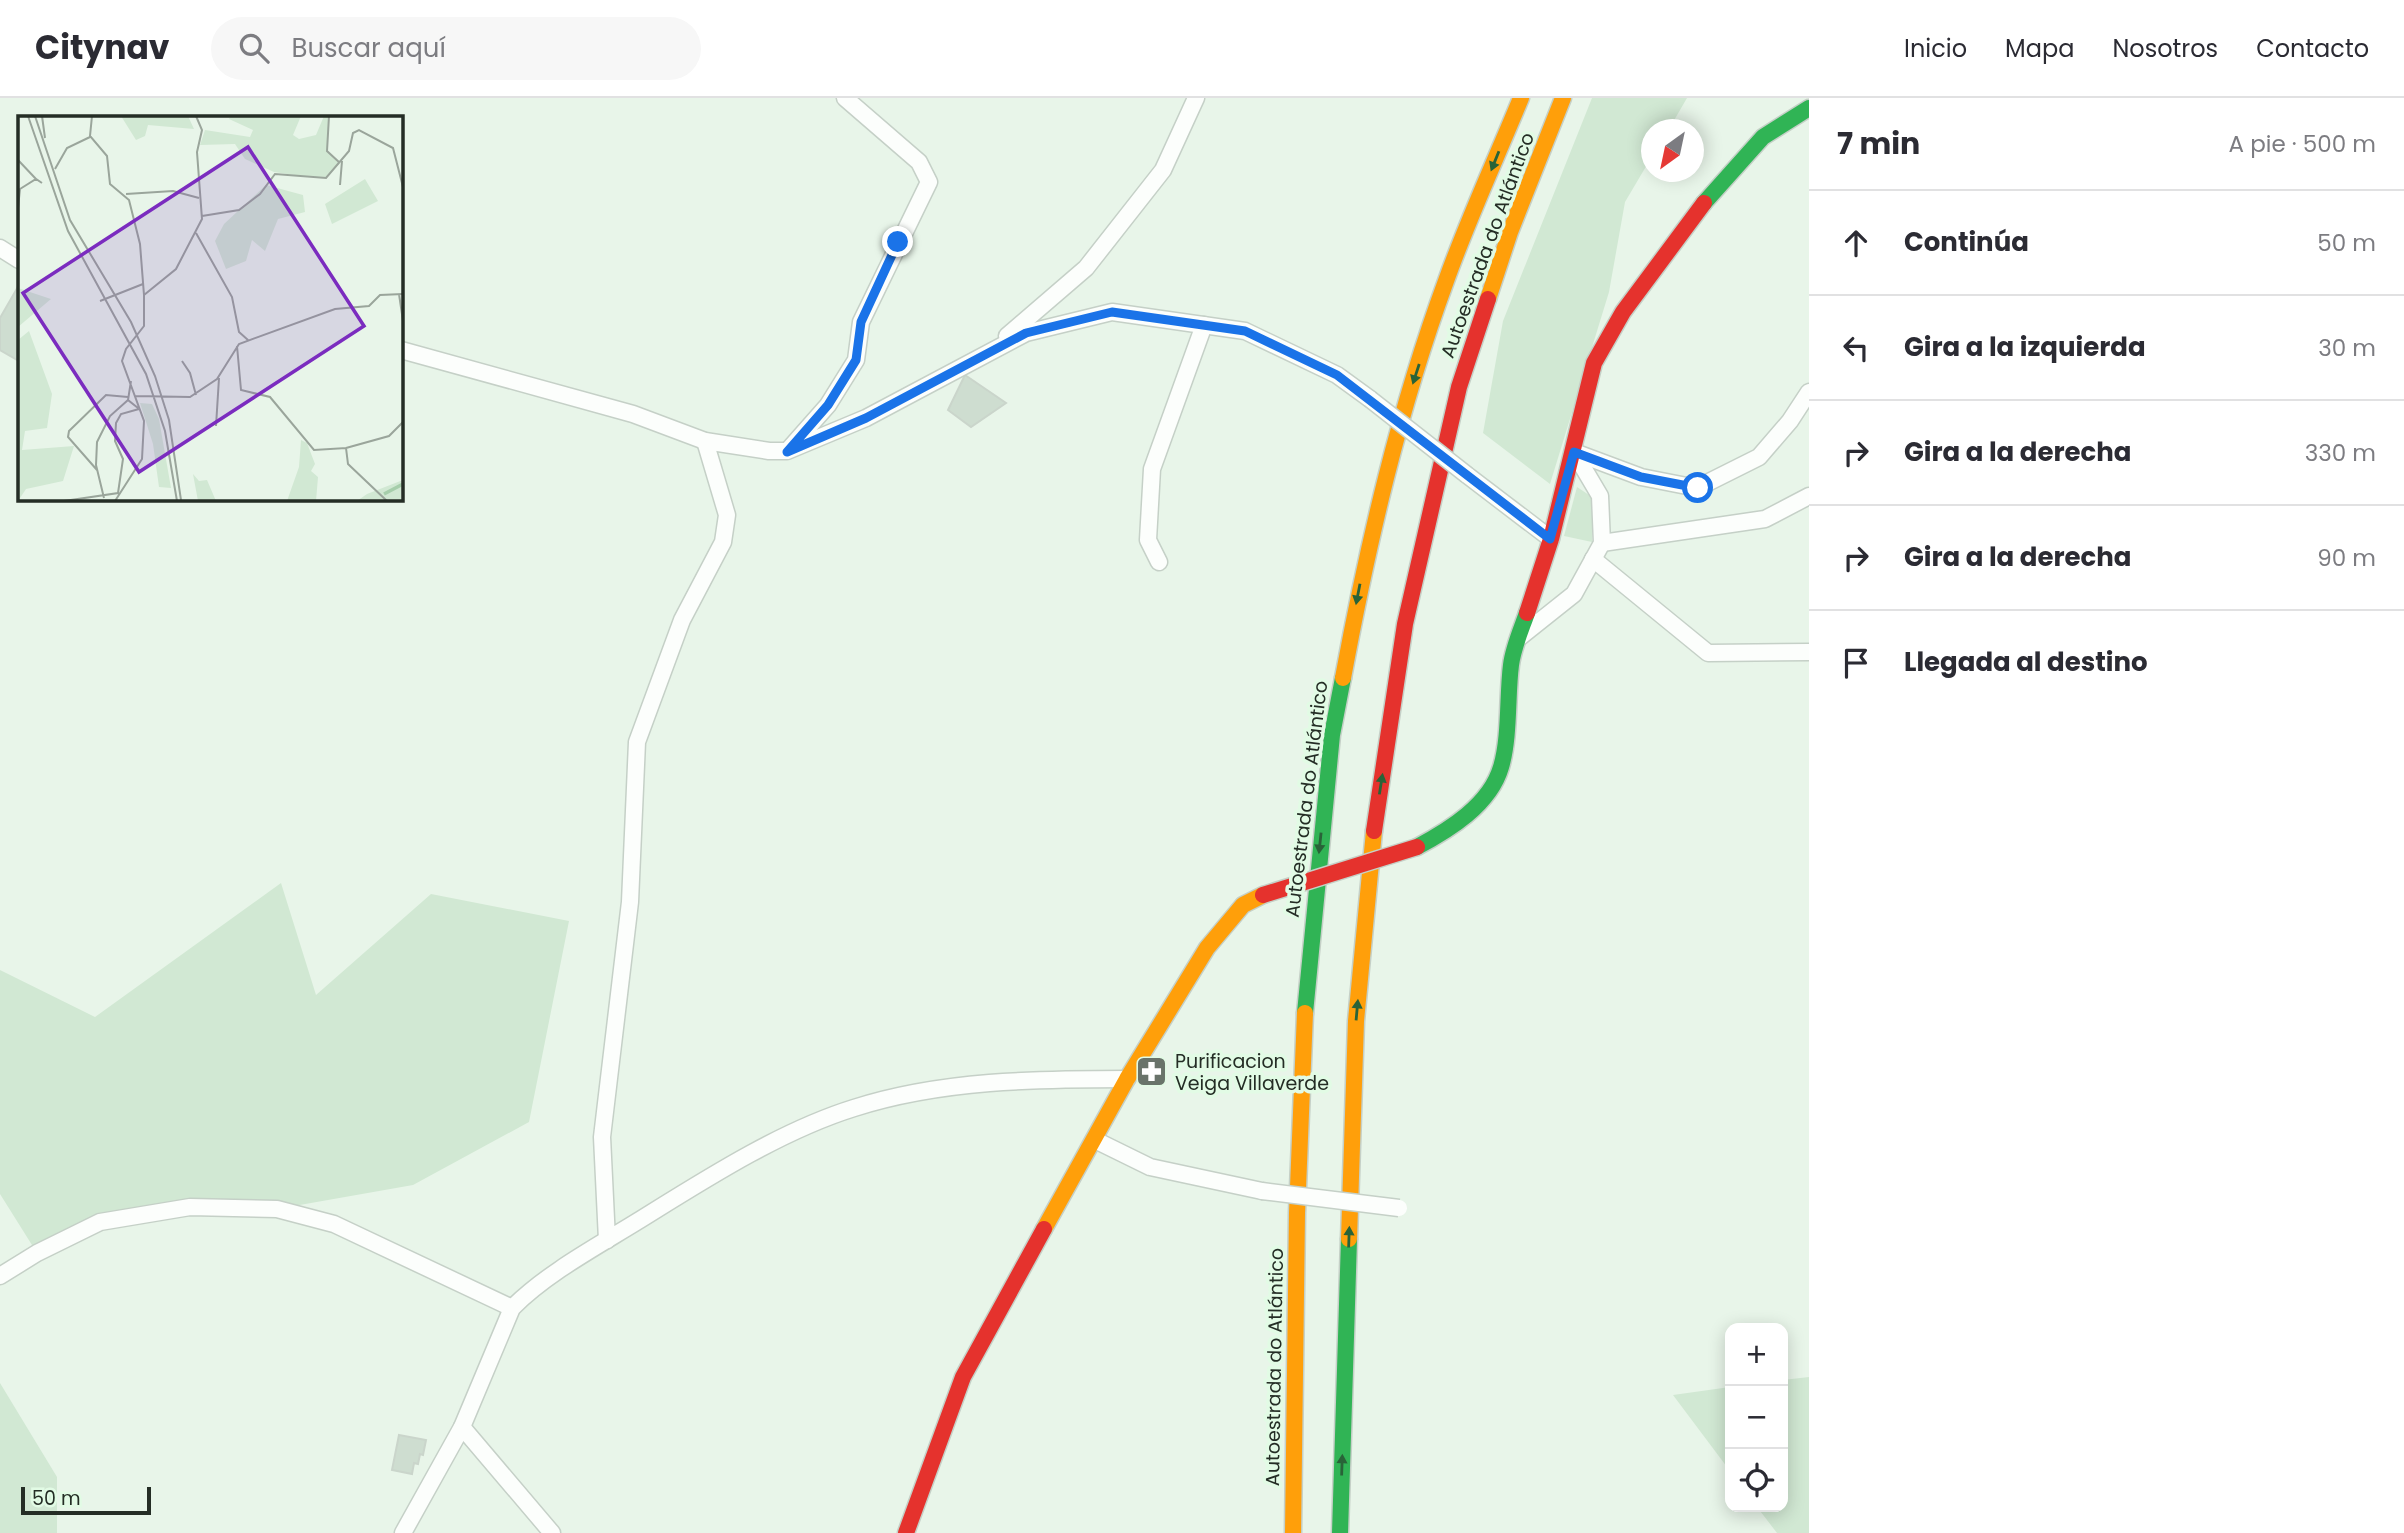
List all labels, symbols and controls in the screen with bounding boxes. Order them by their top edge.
search box [211,17,701,80]
text: Citynav [35,24,169,71]
icon: search [235,29,273,67]
text: Buscar aquí [291,30,446,66]
text: Inicio [1904,32,1967,65]
text: Mapa [2005,32,2074,65]
text: Nosotros [2112,32,2218,65]
text: Contacto [2256,32,2369,65]
inset map [18,116,402,500]
north arrow [1641,119,1704,182]
text: 7 min [1837,122,1920,165]
text: A pie · 500 m [2229,128,2376,160]
street label: Autoestrada do Atlántico [1434,129,1541,362]
one-way arrow [1490,151,1501,172]
icon: ahead [1837,224,1875,262]
text: Continúa [1904,224,2029,260]
route end [882,226,913,257]
text: 50 m [2317,227,2376,259]
icon: left [1837,329,1875,367]
text: Gira a la izquierda [1904,329,2146,365]
text: 30 m [2318,332,2376,364]
one-way arrow [1411,364,1421,385]
icon: right [1837,434,1875,472]
text: Gira a la derecha [1904,434,2132,470]
text: 330 m [2305,437,2376,469]
route start [1682,472,1713,503]
icon: right [1837,539,1875,577]
text: Gira a la derecha [1904,539,2132,575]
text: 90 m [2317,542,2376,574]
one-way arrow [1352,583,1363,605]
icon: arrive [1837,644,1875,682]
text: Llegada al destino [1904,644,2148,680]
street label: Autoestrada do Atlántico [1279,679,1334,919]
one-way arrow [1376,773,1387,795]
one-way arrow [1314,832,1325,854]
one-way arrow [1352,999,1363,1021]
place label: Purificacion Veiga Villaverde [1175,1048,1329,1097]
pharmacy icon: Purificacion Veiga Villaverde [1135,1055,1169,1089]
one-way arrow [1344,1226,1355,1248]
street label: Autoestrada do Atlántico [1259,1248,1290,1486]
map controls [1725,1323,1788,1512]
button: + [1725,1323,1788,1386]
button: − [1725,1386,1788,1449]
button: locate [1725,1449,1788,1512]
one-way arrow [1337,1454,1348,1476]
scale bar [21,1484,150,1516]
text: 50 m [32,1485,81,1512]

